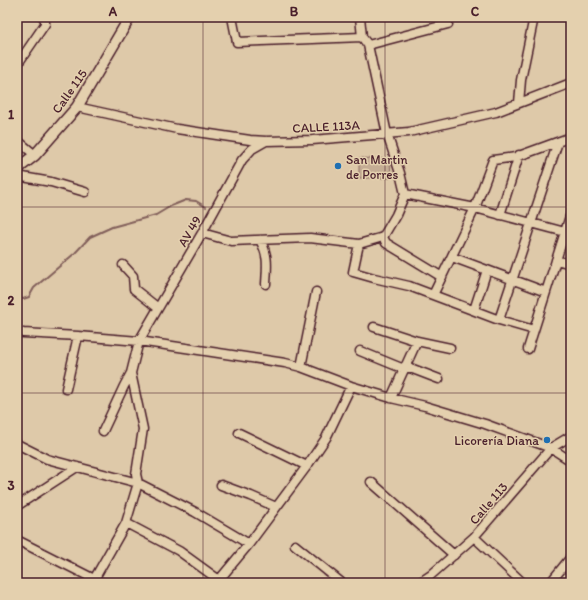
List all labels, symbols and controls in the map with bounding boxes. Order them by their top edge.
text: A [108,4,118,19]
text: B [290,4,299,19]
text: C [471,4,480,19]
street label: Calle 115 [49,66,90,116]
text: 1 [8,107,14,122]
street label: CALLE 113A [292,117,361,136]
place label: San Martin de Porres [346,152,408,182]
marker: San Martin de Porres [333,161,343,171]
street label: AV 49 [175,213,204,249]
text: 2 [8,293,15,308]
place label: Licorería Diana [454,433,539,448]
marker: Licorería Diana [542,435,552,445]
text: 3 [7,478,15,493]
street label: Calle 113 [466,479,511,527]

